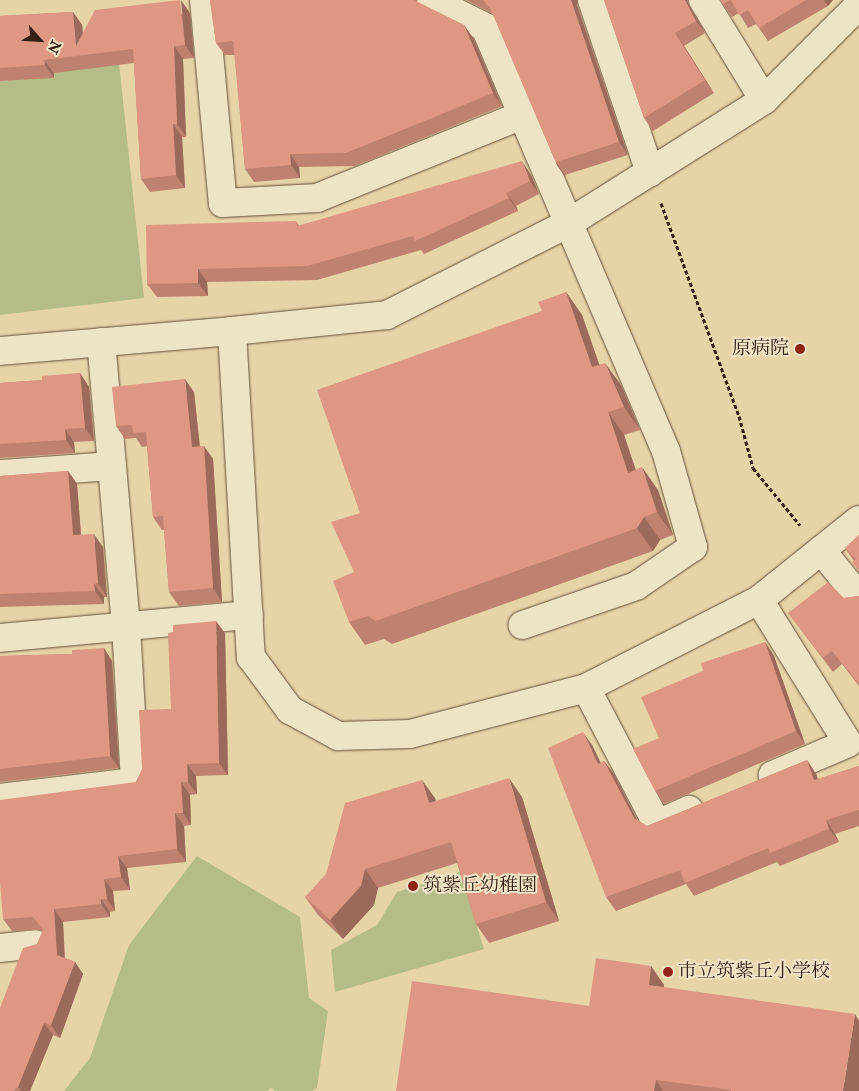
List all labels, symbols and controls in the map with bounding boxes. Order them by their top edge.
north arrow [15,15,65,65]
text: N [44,37,64,56]
place label: 原病院 [732,338,789,360]
marker: 原病院 [793,342,807,356]
place label: 筑紫丘幼稚園 [423,875,537,897]
marker: 筑紫丘幼稚園 [407,880,419,892]
place label: 市立筑紫丘小学校 [678,961,830,983]
marker: 市立筑紫丘小学校 [662,966,674,978]

